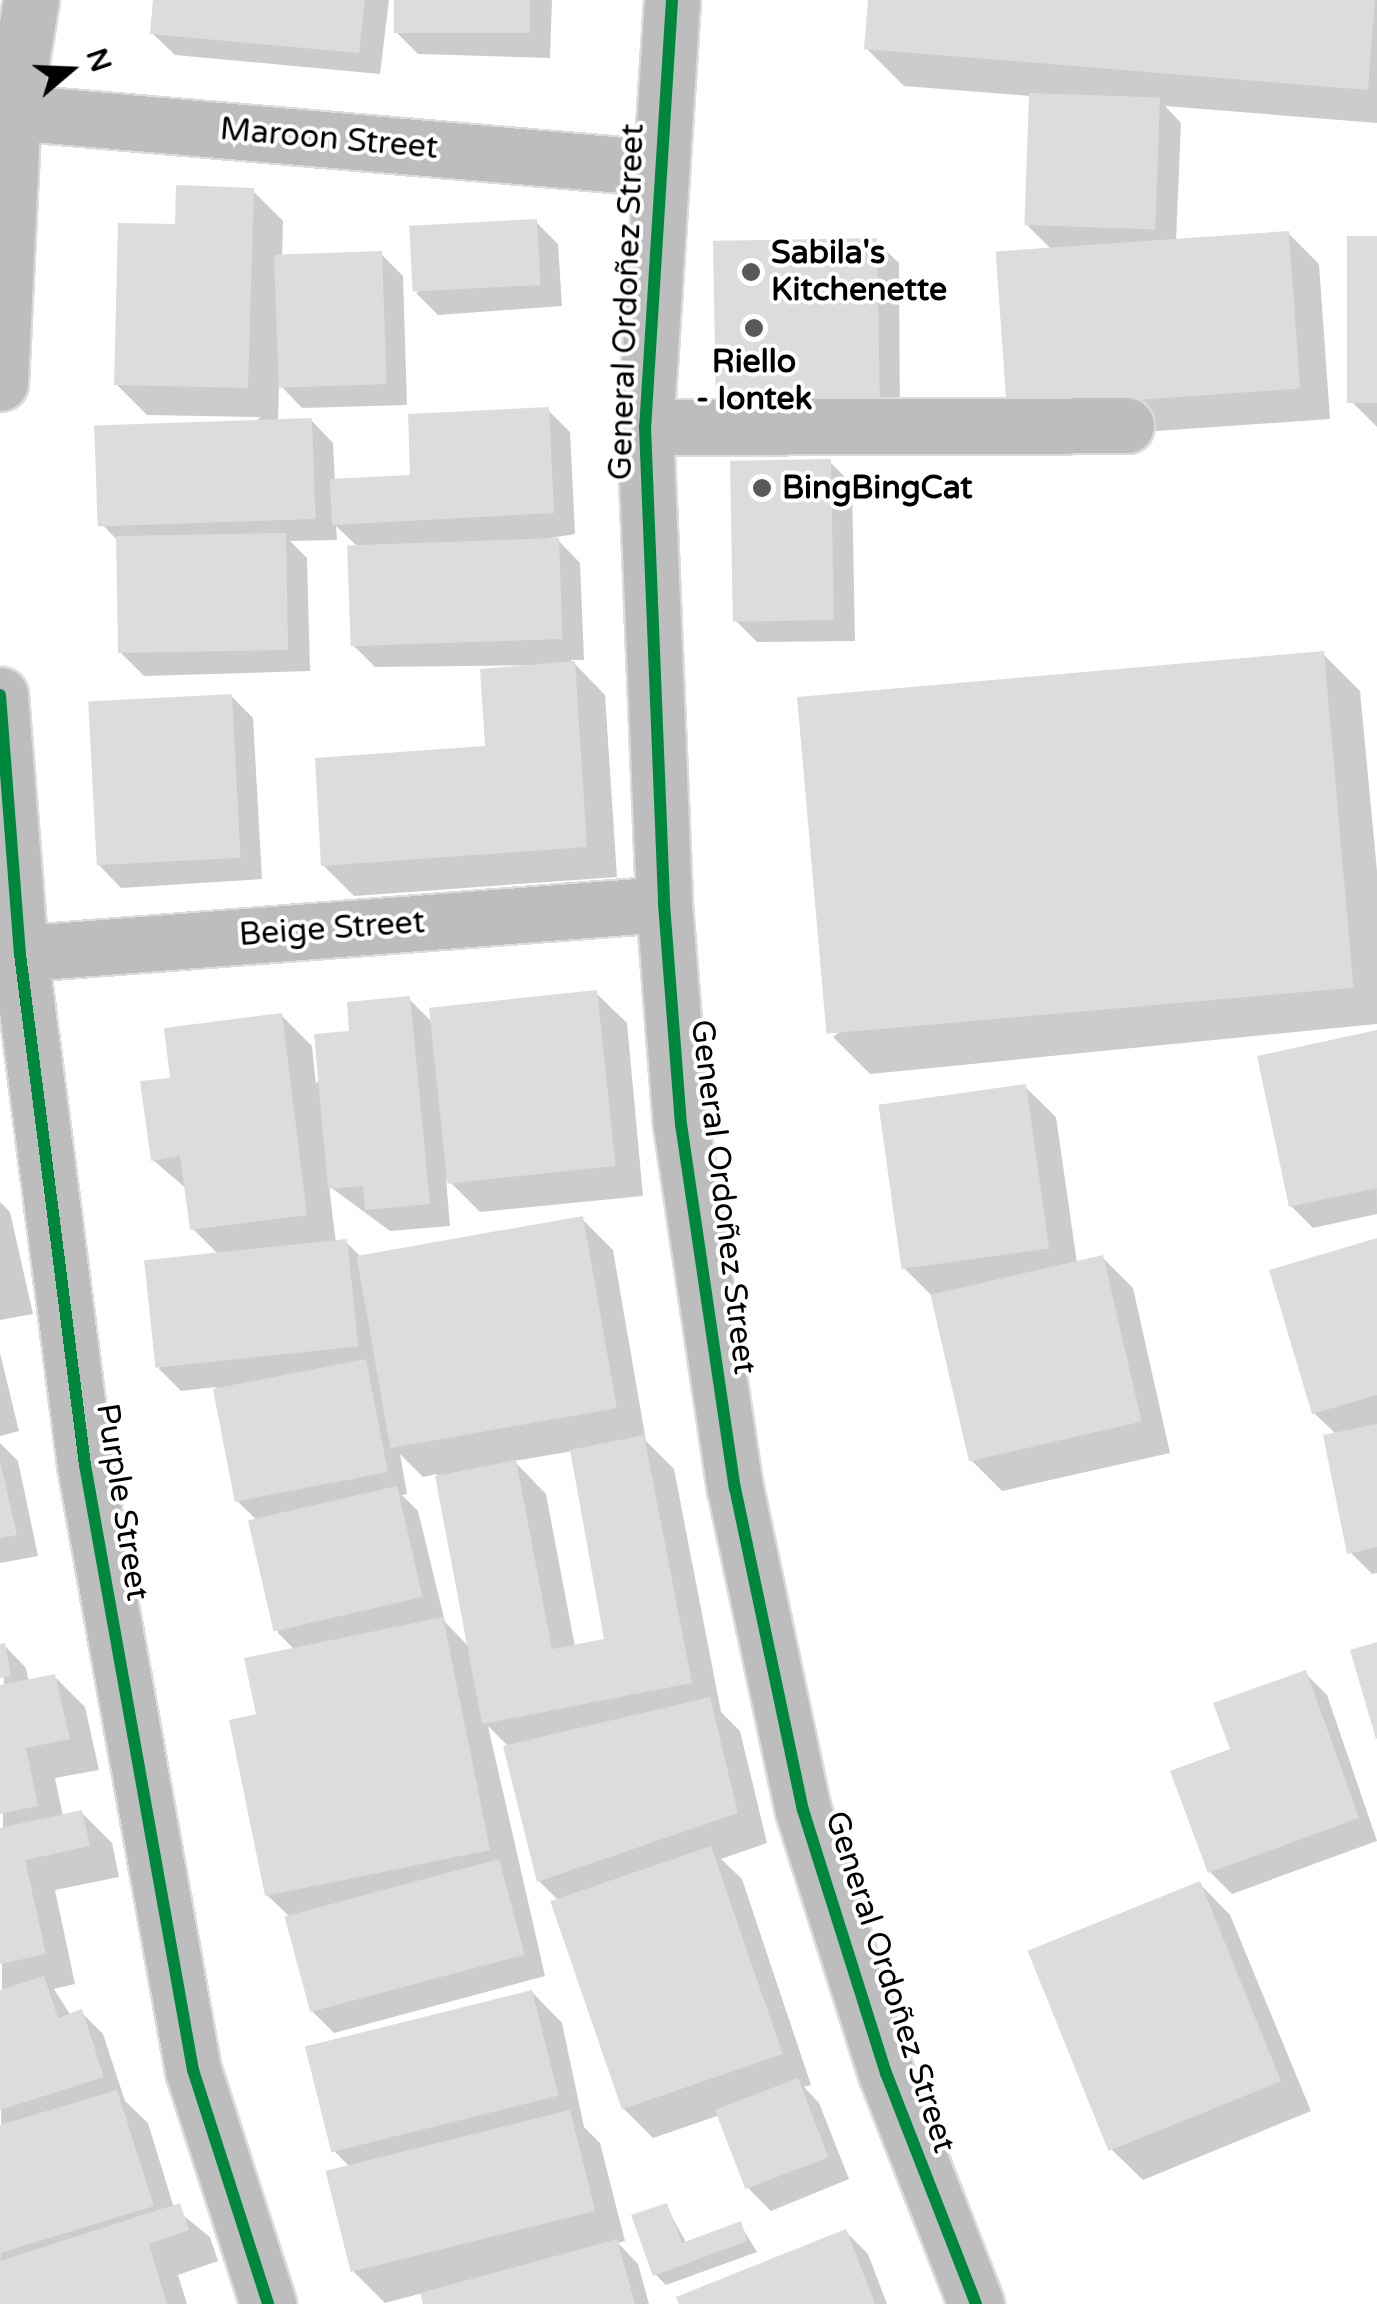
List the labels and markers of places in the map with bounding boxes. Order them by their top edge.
place label: Sabila's Kitchenette [771,235,947,310]
marker: Sabila's Kitchenette [740,261,762,283]
marker: Riello - Iontek [743,317,765,339]
place label: Riello - Iontek [696,344,812,419]
place label: BingBingCat [782,469,973,507]
marker: BingBingCat [751,477,773,499]

